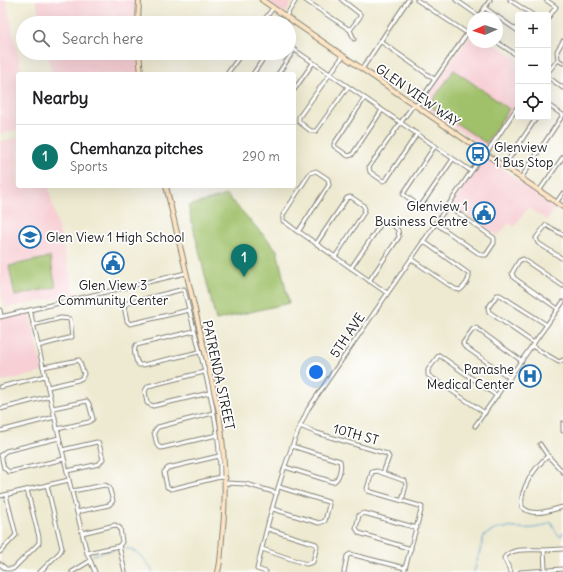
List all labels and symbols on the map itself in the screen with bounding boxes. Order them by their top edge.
north arrow [467,12,503,48]
street label: GLEN VIEW WAY [372,60,463,131]
place label: Glenview 1 Bus Stop [494,139,553,171]
bus stop icon: Glenview 1 Bus Stop [465,141,491,167]
place label: Glenview 1 Business Centre [375,198,468,230]
public building icon: Glenview 1 Business Centre [471,200,497,226]
school or university icon: Glen View 1 High School [17,224,43,250]
place label: Glen View 1 High School [46,229,185,246]
pin: 1 [231,244,257,277]
public building icon: Glen View 3 Community Center [100,250,126,276]
place label: Glen View 3 Community Center [58,277,169,309]
street label: 5TH AVE [326,309,369,361]
street label: PATRENDA STREET [199,319,238,432]
place label: Panashe Medical Center [427,361,515,393]
your location [306,362,326,382]
hospital icon: Panashe Medical Center [517,363,543,389]
street label: 10TH ST [331,420,381,449]

